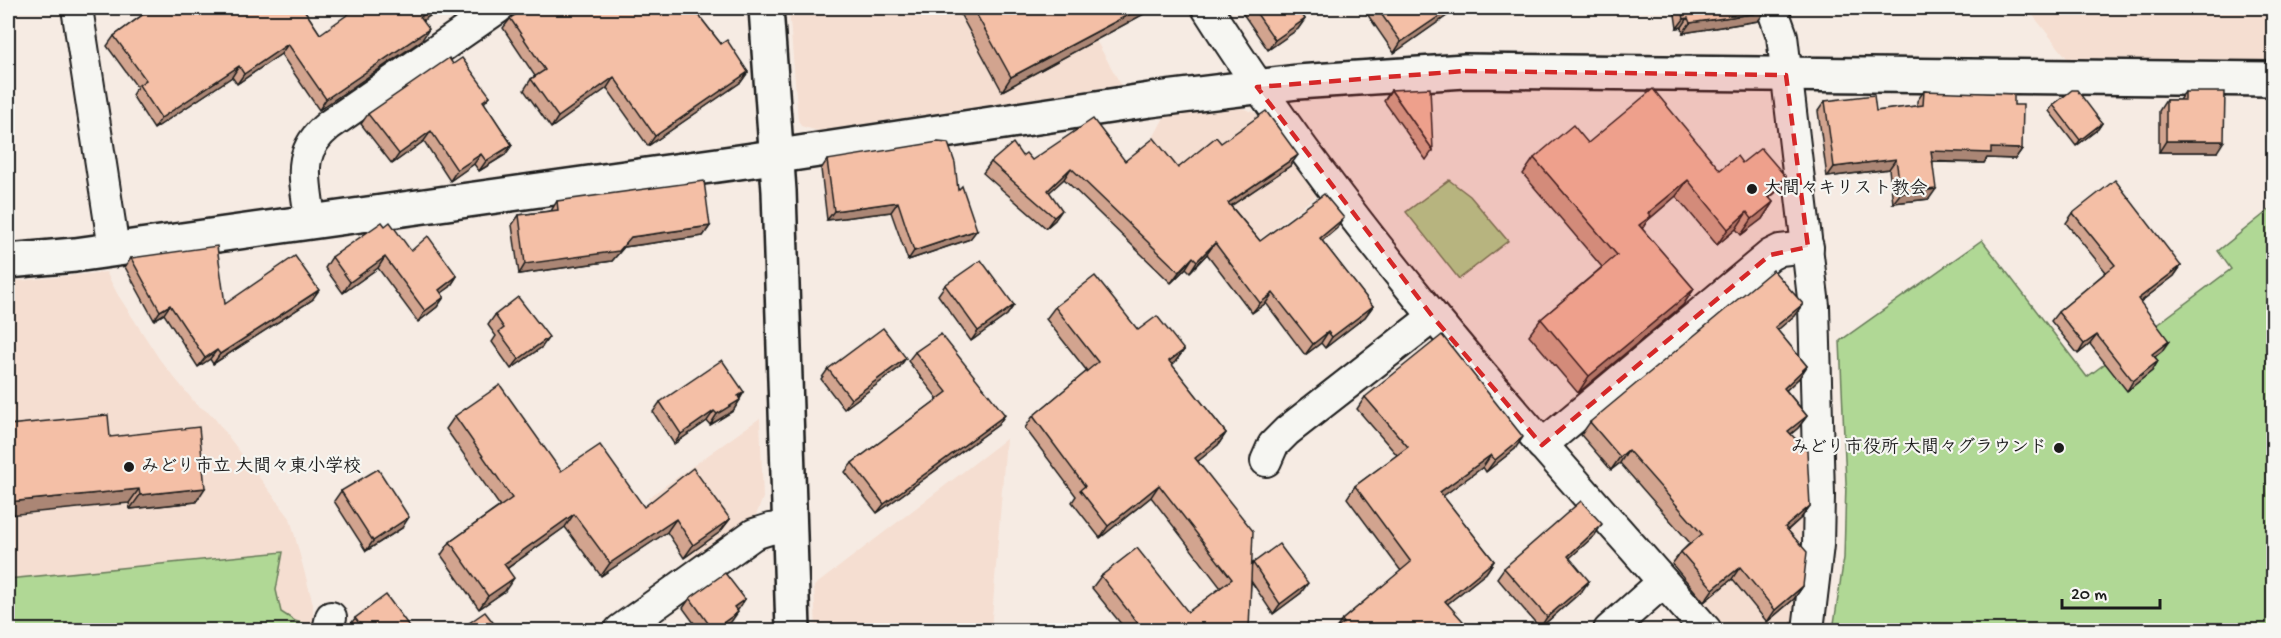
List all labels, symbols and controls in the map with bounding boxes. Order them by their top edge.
place label: 大間々キリスト教会 [1764,178,1927,200]
marker: 大間々キリスト教会 [1745,182,1759,196]
place label: みどり市役所 大間々グラウンド [1791,437,2047,459]
marker: みどり市役所 大間々グラウンド [2052,441,2066,455]
place label: みどり市立 大間々東小学校 [141,456,361,478]
marker: みどり市立 大間々東小学校 [122,460,136,474]
scale bar [2062,572,2160,610]
text: 20 m [2071,585,2107,606]

